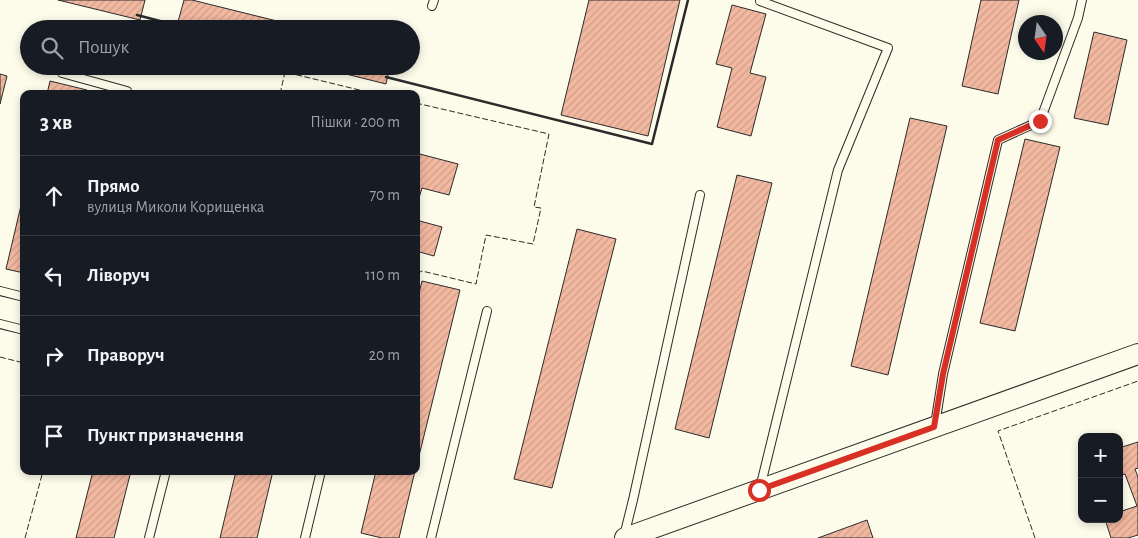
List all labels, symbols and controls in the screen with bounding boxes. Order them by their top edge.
north arrow [1018,15,1063,60]
search box [20,20,420,75]
icon: search [38,34,66,62]
text: Пошук [78,38,129,57]
route end [1029,110,1052,133]
text: 3 хв [40,112,72,133]
text: Пішки · 200 m [310,114,400,130]
text: Прямо [87,177,140,196]
icon: ahead [40,182,68,210]
text: 70 m [369,187,400,203]
text: вулиця Миколи Корищенка [87,199,264,215]
icon: left [40,262,68,290]
text: Ліворуч [87,266,150,285]
text: 110 m [365,267,400,283]
icon: right [40,342,68,370]
text: Праворуч [87,346,165,365]
text: 20 m [369,347,400,363]
icon: arrive [40,422,68,450]
text: Пункт призначення [87,426,244,445]
map controls [1078,433,1123,523]
button: + [1078,433,1123,478]
button: − [1078,478,1123,523]
route start [748,479,771,502]

